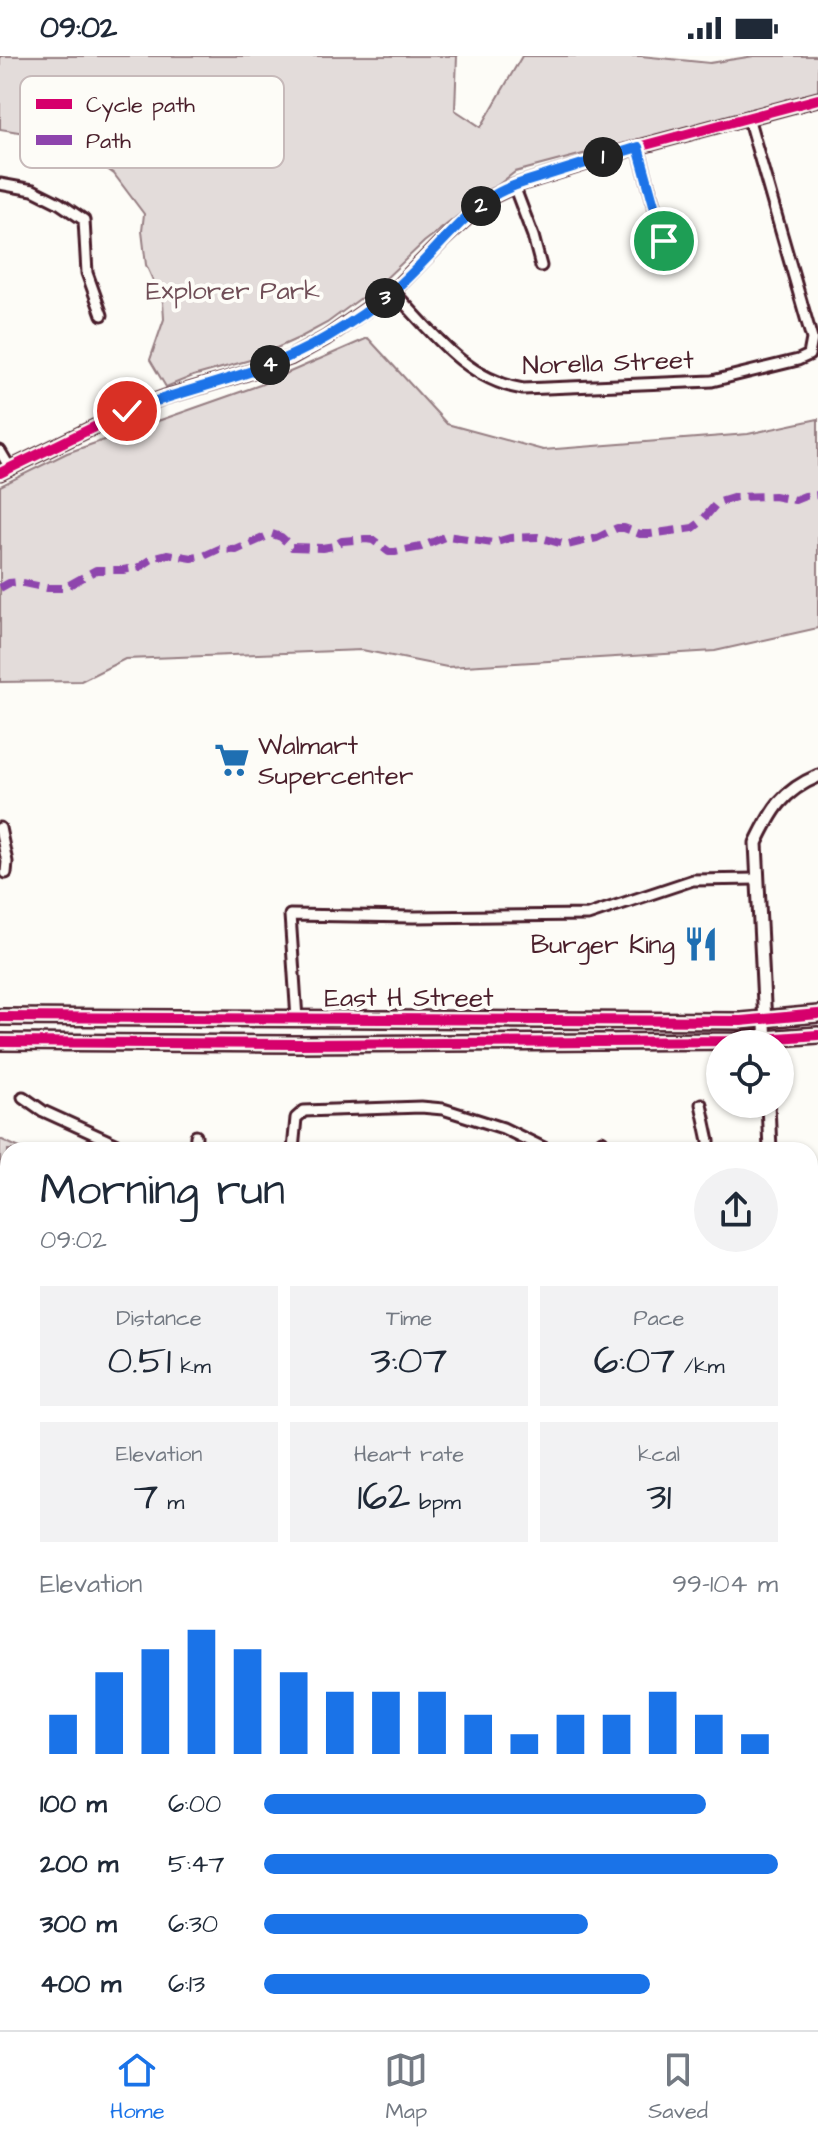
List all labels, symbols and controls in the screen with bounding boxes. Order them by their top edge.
text: 09:02 [40,7,117,49]
legend [20,76,284,168]
text: Cycle path [86,90,195,122]
text: Path [86,126,131,157]
pin: 1 [583,137,623,177]
text: 1 [602,141,604,172]
pin: 2 [461,186,501,226]
text: 2 [475,190,487,221]
pin [630,207,698,275]
icon: arrive [642,219,686,263]
park label: Explorer Park [146,273,320,309]
pin: 3 [365,278,405,318]
text: 3 [379,282,391,313]
street label: Norella Street [522,342,695,384]
pin: 4 [250,345,290,385]
text: 4 [263,349,277,380]
pin [93,377,161,445]
icon: check [105,389,149,433]
place label: Walmart Supercenter [258,728,413,794]
supermarket icon: Walmart Supercenter [213,741,251,779]
restaurant icon: Burger King [682,925,720,963]
place label: Burger King [531,927,675,965]
street label: East H Street [325,980,494,1016]
map controls [706,1030,794,1118]
button: locate [706,1030,794,1118]
text: Morning run [40,1161,285,1222]
button: share [694,1168,778,1252]
text: 09:02 [40,1222,107,1258]
text: Distance [116,1303,202,1334]
text: Time [386,1303,432,1334]
text: Pace [633,1303,685,1334]
text: 0.51 [107,1334,171,1389]
text: 3:07 [371,1334,447,1389]
text: 6:07 [593,1334,675,1389]
text: km [171,1351,211,1382]
text: /km [675,1351,725,1382]
text: Elevation [116,1439,202,1470]
text: Heart rate [354,1439,464,1470]
text: kcal [638,1439,680,1470]
text: 7 [134,1470,158,1525]
text: 162 [357,1470,410,1525]
text: 31 [646,1470,672,1525]
text: m [158,1487,184,1518]
text: bpm [410,1487,461,1518]
text: Elevation [40,1566,142,1602]
text: 99–104 m [672,1566,778,1602]
text: 100 m [40,1786,107,1822]
text: 6:00 [168,1786,221,1822]
text: 200 m [40,1846,118,1882]
text: 5:47 [168,1846,224,1882]
text: 300 m [40,1906,117,1942]
text: 6:30 [168,1906,218,1942]
text: 400 m [40,1966,121,2002]
text: 6:13 [168,1966,205,2002]
tab: Home [110,2048,165,2127]
tab: Map [384,2048,428,2127]
tab: Saved [648,2048,708,2127]

